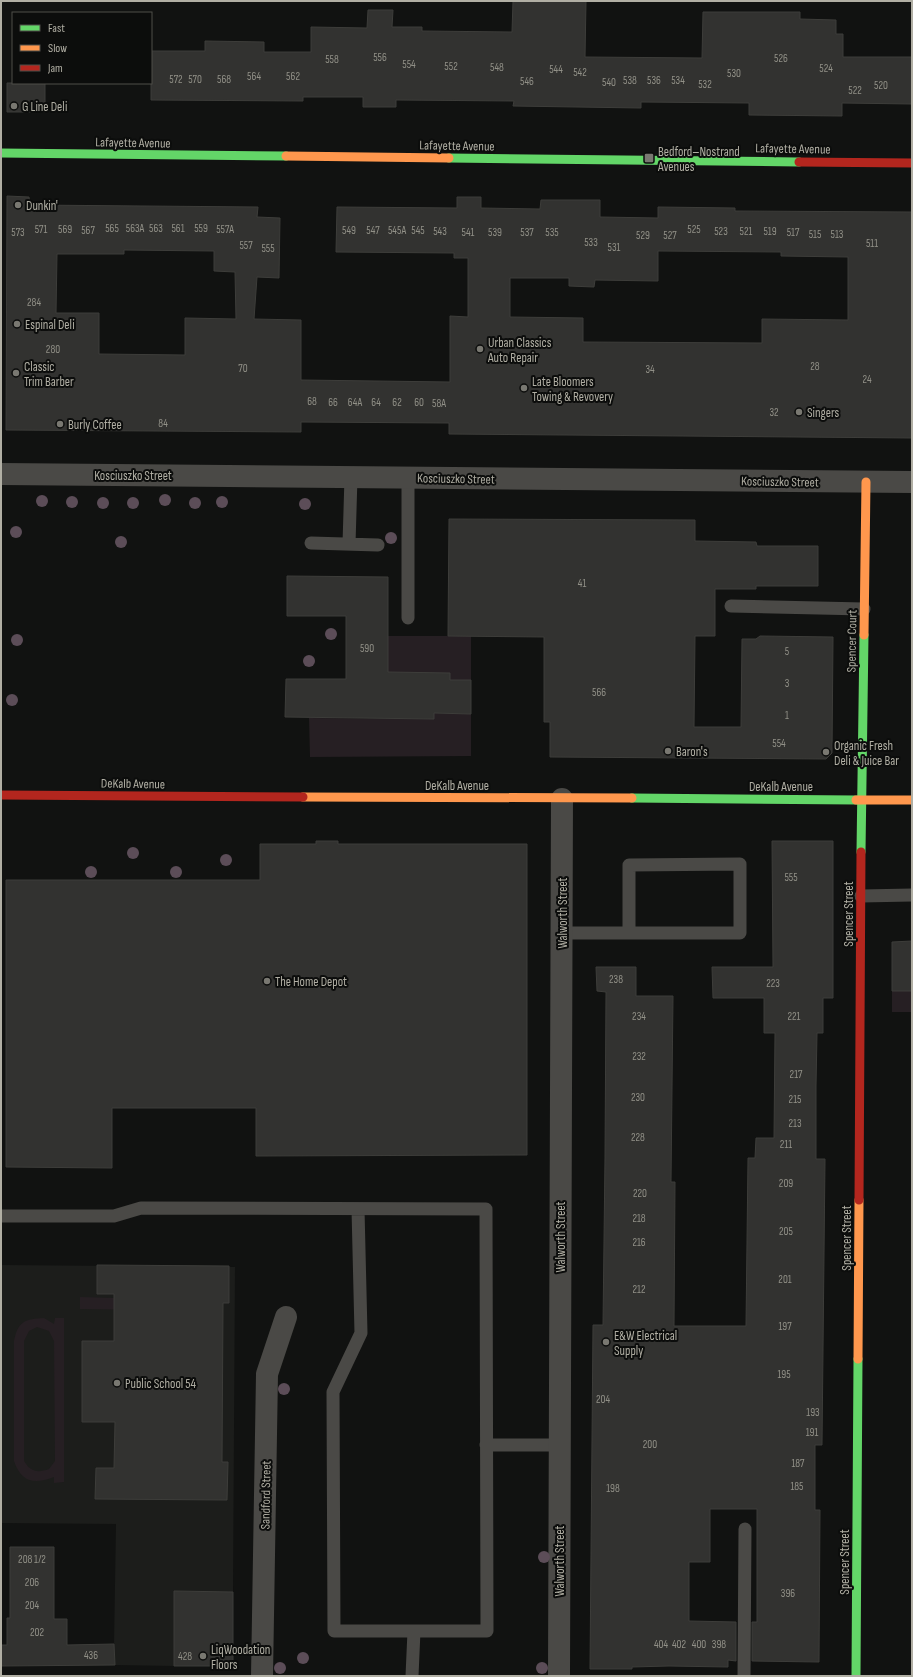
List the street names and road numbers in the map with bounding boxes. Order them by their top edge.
street label: Lafayette Avenue [95,134,171,152]
street label: Lafayette Avenue [419,137,495,155]
street label: Lafayette Avenue [755,140,831,158]
street label: Kosciuszko Street [94,468,172,484]
street label: Kosciuszko Street [417,470,495,488]
street label: Kosciuszko Street [741,473,819,491]
street label: Spencer Court [843,609,861,673]
street label: DeKalb Avenue [101,775,165,793]
street label: DeKalb Avenue [425,778,489,794]
street label: DeKalb Avenue [749,779,813,795]
street label: Walworth Street [555,877,571,949]
street label: Spencer Street [841,881,857,947]
street label: Walworth Street [553,1201,569,1273]
street label: Spencer Street [839,1205,855,1271]
street label: Sandford Street [257,1460,275,1530]
street label: Walworth Street [552,1525,568,1597]
street label: Spencer Street [837,1529,853,1595]

